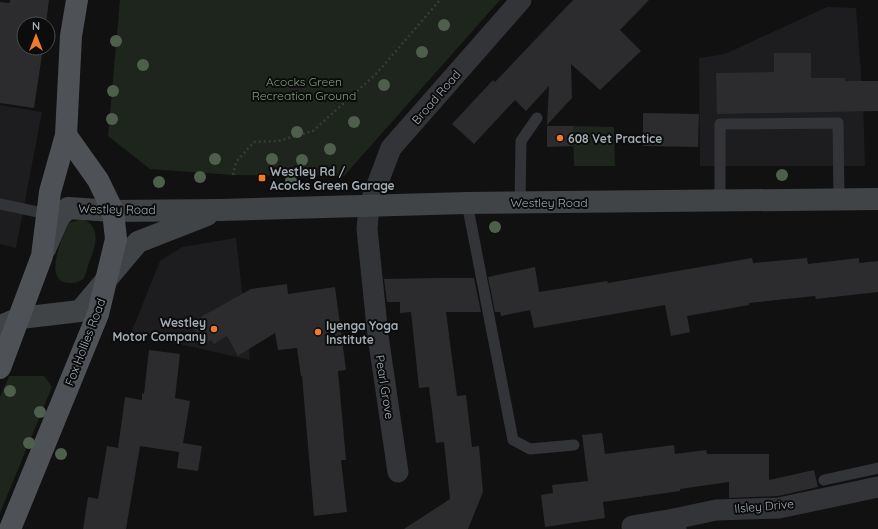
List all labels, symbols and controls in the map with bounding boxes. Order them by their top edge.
north arrow [16,16,56,56]
text: N [32,19,40,33]
street label: Broad Road [408,67,464,127]
park label: Acocks Green Recreation Ground [252,74,356,103]
place label: 608 Vet Practice [568,131,662,146]
marker: 608 Vet Practice [555,133,565,143]
place label: Westley Rd / Acocks Green Garage [270,164,395,193]
marker: Westley Rd / Acocks Green Garage [257,173,267,183]
street label: Westley Road [510,195,588,210]
street label: Westley Road [78,201,156,217]
street label: Fox Hollies Road [61,296,109,388]
place label: Westley Motor Company [112,315,206,344]
place label: Iyenga Yoga Institute [326,318,398,347]
marker: Westley Motor Company [209,324,219,334]
marker: Iyenga Yoga Institute [313,327,323,337]
street label: Pearl Grove [373,354,398,420]
street label: Ilsley Drive [734,496,795,516]

